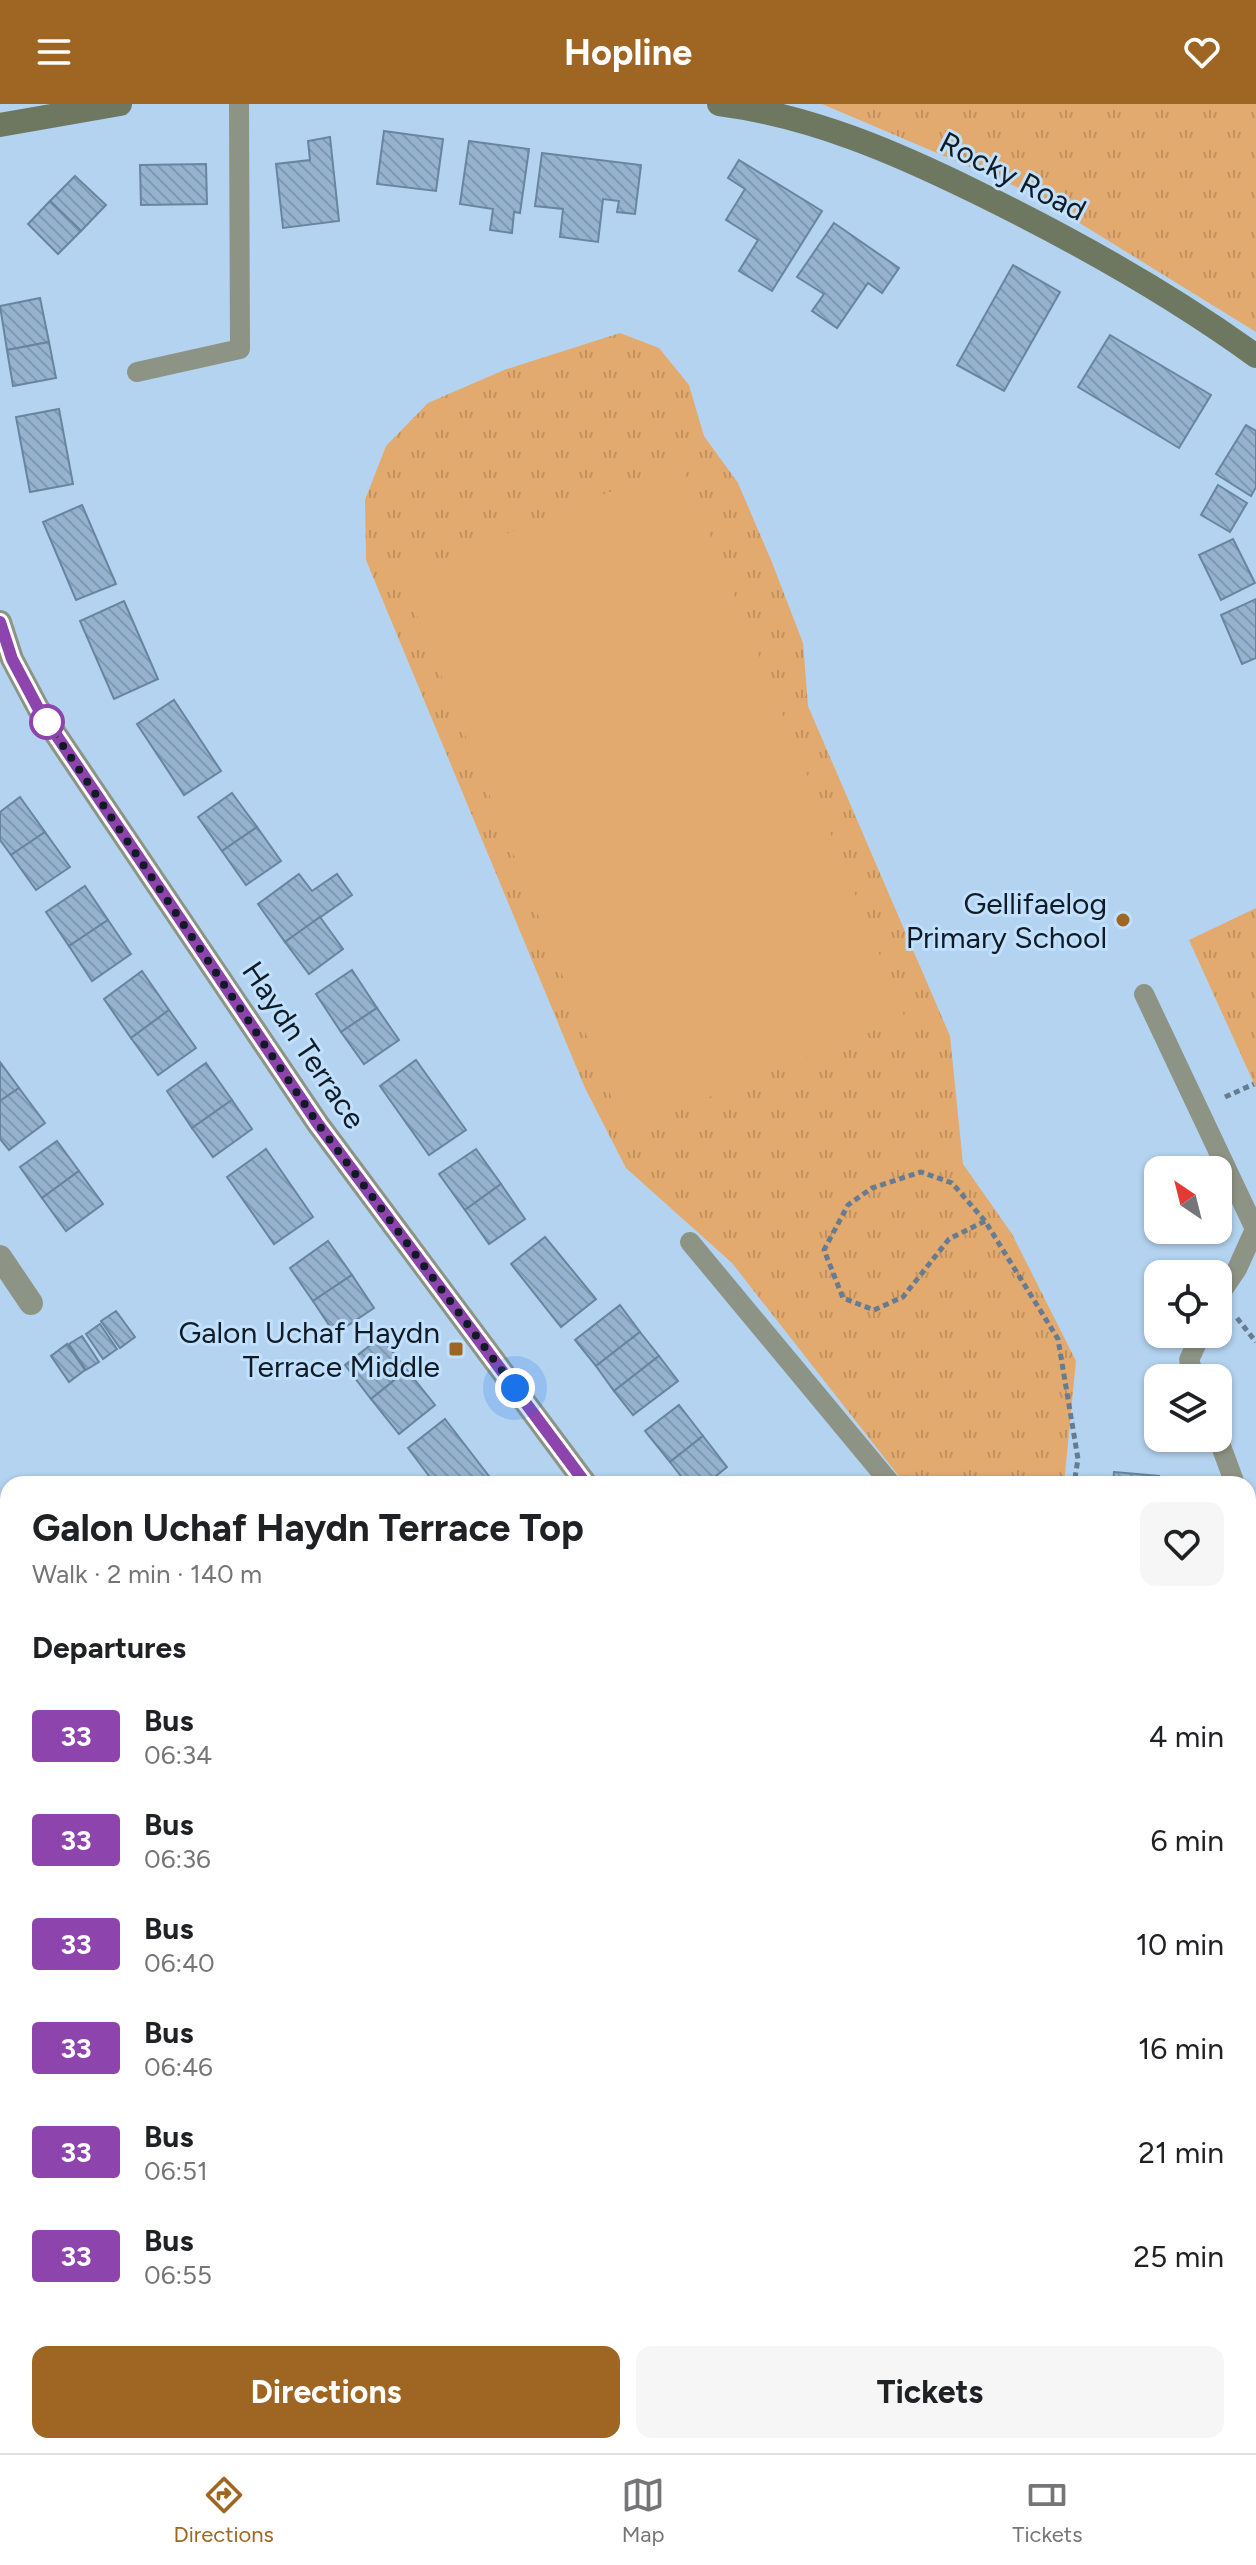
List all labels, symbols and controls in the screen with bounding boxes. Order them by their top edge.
icon: menu [32,30,76,74]
icon: heart [1180,30,1224,74]
text: Hopline [564,31,692,74]
street label: Rocky Road [934,123,1092,229]
unlabelled marker [30,705,64,739]
place label: Gellifaelog Primary School [906,885,1107,956]
marker: Gellifaelog Primary School [1114,911,1132,929]
street label: Haydn Terrace [234,954,374,1136]
north arrow [1144,1156,1232,1244]
map controls [1144,1156,1232,1452]
button: locate [1144,1260,1232,1348]
place label: Galon Uchaf Haydn Terrace Middle [178,1314,440,1385]
marker: Galon Uchaf Haydn Terrace Middle [447,1340,465,1358]
button: layers [1144,1364,1232,1452]
your location [495,1368,535,1408]
button: heart [1140,1502,1224,1586]
text: Galon Uchaf Haydn Terrace Top [32,1505,584,1551]
text: Walk · 2 min · 140 m [32,1558,262,1590]
text: Departures [32,1629,186,1666]
text: Bus [144,1702,193,1739]
text: 4 min [1149,1718,1224,1755]
text: 33 [60,1719,92,1753]
text: 06:34 [144,1739,212,1771]
text: Bus [144,1806,193,1843]
text: 6 min [1150,1822,1224,1859]
text: 33 [60,1823,92,1857]
text: 06:36 [144,1843,211,1875]
text: Bus [144,1910,193,1947]
text: 10 min [1136,1926,1224,1963]
text: 33 [60,1927,92,1961]
text: 06:40 [144,1947,215,1979]
text: Bus [144,2014,193,2051]
text: 16 min [1138,2030,1224,2067]
text: 33 [60,2031,92,2065]
text: 06:46 [144,2051,213,2083]
text: Bus [144,2118,193,2155]
text: 21 min [1138,2134,1224,2171]
text: 33 [60,2135,92,2169]
text: 06:51 [144,2155,208,2187]
text: Bus [144,2222,193,2259]
text: 25 min [1133,2238,1224,2275]
text: 33 [60,2239,92,2273]
text: 06:55 [144,2259,212,2291]
button: Directions [32,2346,620,2438]
button: Tickets [636,2346,1224,2438]
tab: Directions [174,2473,274,2548]
tab: Map [621,2473,665,2548]
tab: Tickets [1012,2473,1082,2548]

